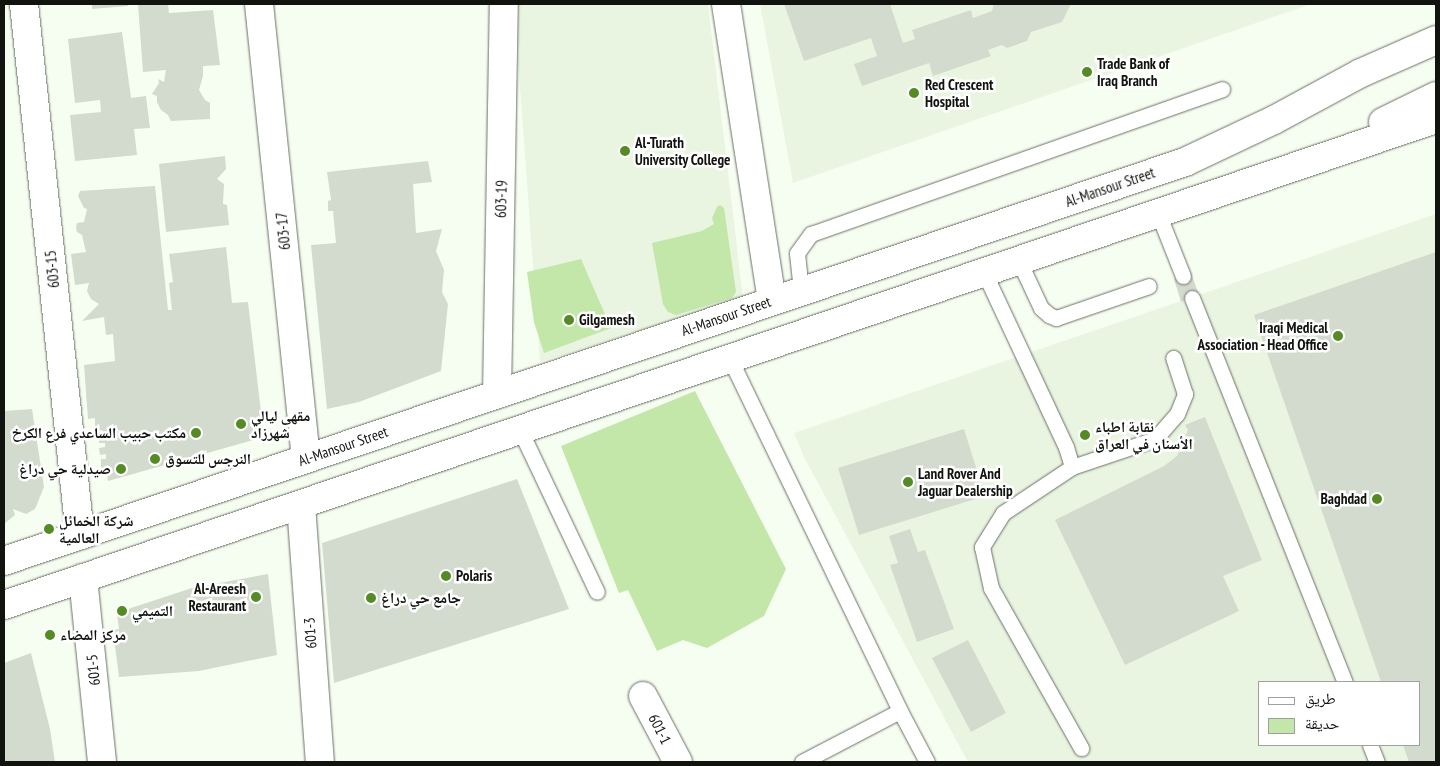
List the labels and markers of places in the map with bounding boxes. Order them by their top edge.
place label: Trade Bank of Iraq Branch [1097,54,1170,89]
marker: Trade Bank of Iraq Branch [1081,66,1093,78]
place label: Red Crescent Hospital [925,75,993,110]
marker: Red Crescent Hospital [907,86,921,100]
place label: Al-Turath University College [635,133,731,168]
marker: Al-Turath University College [619,145,631,157]
place label: Gilgamesh [579,311,635,329]
marker: Gilgamesh [563,314,575,326]
place label: Iraqi Medical Association - Head Office [1196,318,1328,353]
marker: Iraqi Medical Association - Head Office [1332,330,1344,342]
place label: مقهى ليالي شهرزاد [251,406,310,441]
place label: نقابة اطباء الأسنان في العراق [1095,417,1193,452]
marker: مقهى ليالي شهرزاد [235,418,247,430]
place label: مكتب حبيب الساعدي فرع الكرخ [12,424,186,442]
marker: مكتب حبيب الساعدي فرع الكرخ [190,427,202,439]
marker: نقابة اطباء الأسنان في العراق [1079,429,1091,441]
place label: النرجس للتسوق [165,450,251,468]
marker: النرجس للتسوق [149,453,161,465]
place label: صيدلية حي دراغ [19,460,111,478]
marker: صيدلية حي دراغ [115,463,127,475]
place label: Land Rover And Jaguar Dealership [918,464,1013,499]
marker: Land Rover And Jaguar Dealership [902,476,914,488]
place label: Baghdad [1321,490,1367,508]
marker: Baghdad [1371,493,1383,505]
place label: شركة الخمائل العالمية [59,511,133,546]
marker: شركة الخمائل العالمية [43,523,55,535]
place label: Polaris [456,567,492,585]
marker: Polaris [440,570,452,582]
place label: Al-Areesh Restaurant [188,579,246,614]
place label: جامع حي دراغ [381,589,461,607]
marker: Al-Areesh Restaurant [250,591,262,603]
marker: جامع حي دراغ [365,592,377,604]
place label: التميمي [132,602,173,620]
marker: التميمي [116,605,128,617]
place label: مركز المضاء [60,626,126,644]
marker: مركز المضاء [44,629,56,641]

